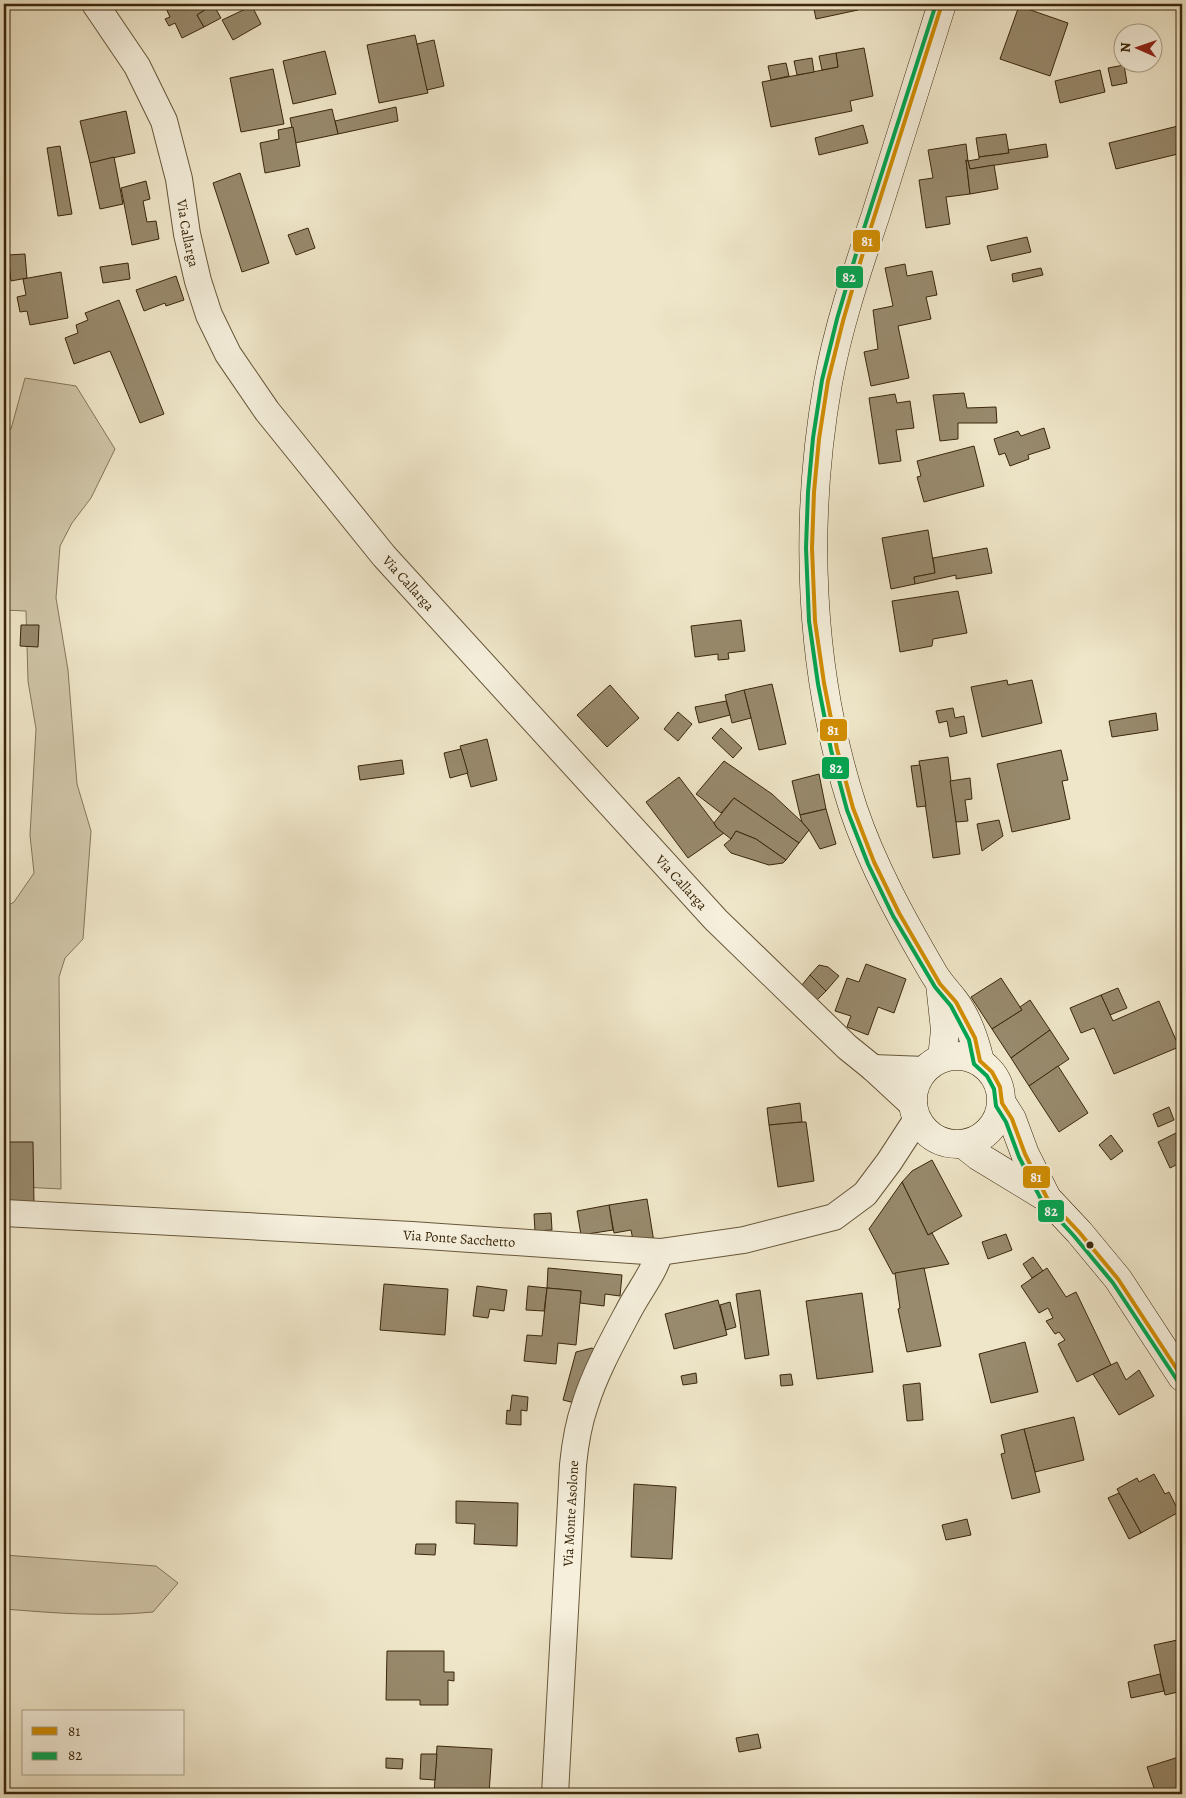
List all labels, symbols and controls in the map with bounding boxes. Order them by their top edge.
north arrow [1114,22,1164,72]
text: N [1116,42,1135,53]
street label: Via Callarga [172,197,204,269]
line badge: 81 [852,229,881,253]
text: 81 [861,232,873,251]
line badge: 82 [835,265,864,289]
text: 82 [842,268,856,287]
street label: Via Callarga [378,551,439,615]
line badge: 81 [819,718,848,742]
text: 81 [827,721,839,740]
line badge: 82 [821,756,850,780]
text: 82 [829,759,843,778]
street label: Via Callarga [651,850,712,914]
line badge: 81 [1022,1165,1051,1189]
text: 81 [1030,1168,1042,1187]
line badge: 82 [1037,1199,1065,1223]
text: 82 [1044,1202,1058,1221]
street label: Via Ponte Sacchetto [402,1225,516,1252]
unlabelled marker [1085,1240,1095,1250]
street label: Via Monte Asolone [558,1459,583,1568]
legend [22,1710,185,1776]
text: 81 [68,1721,80,1741]
text: 82 [68,1745,82,1765]

